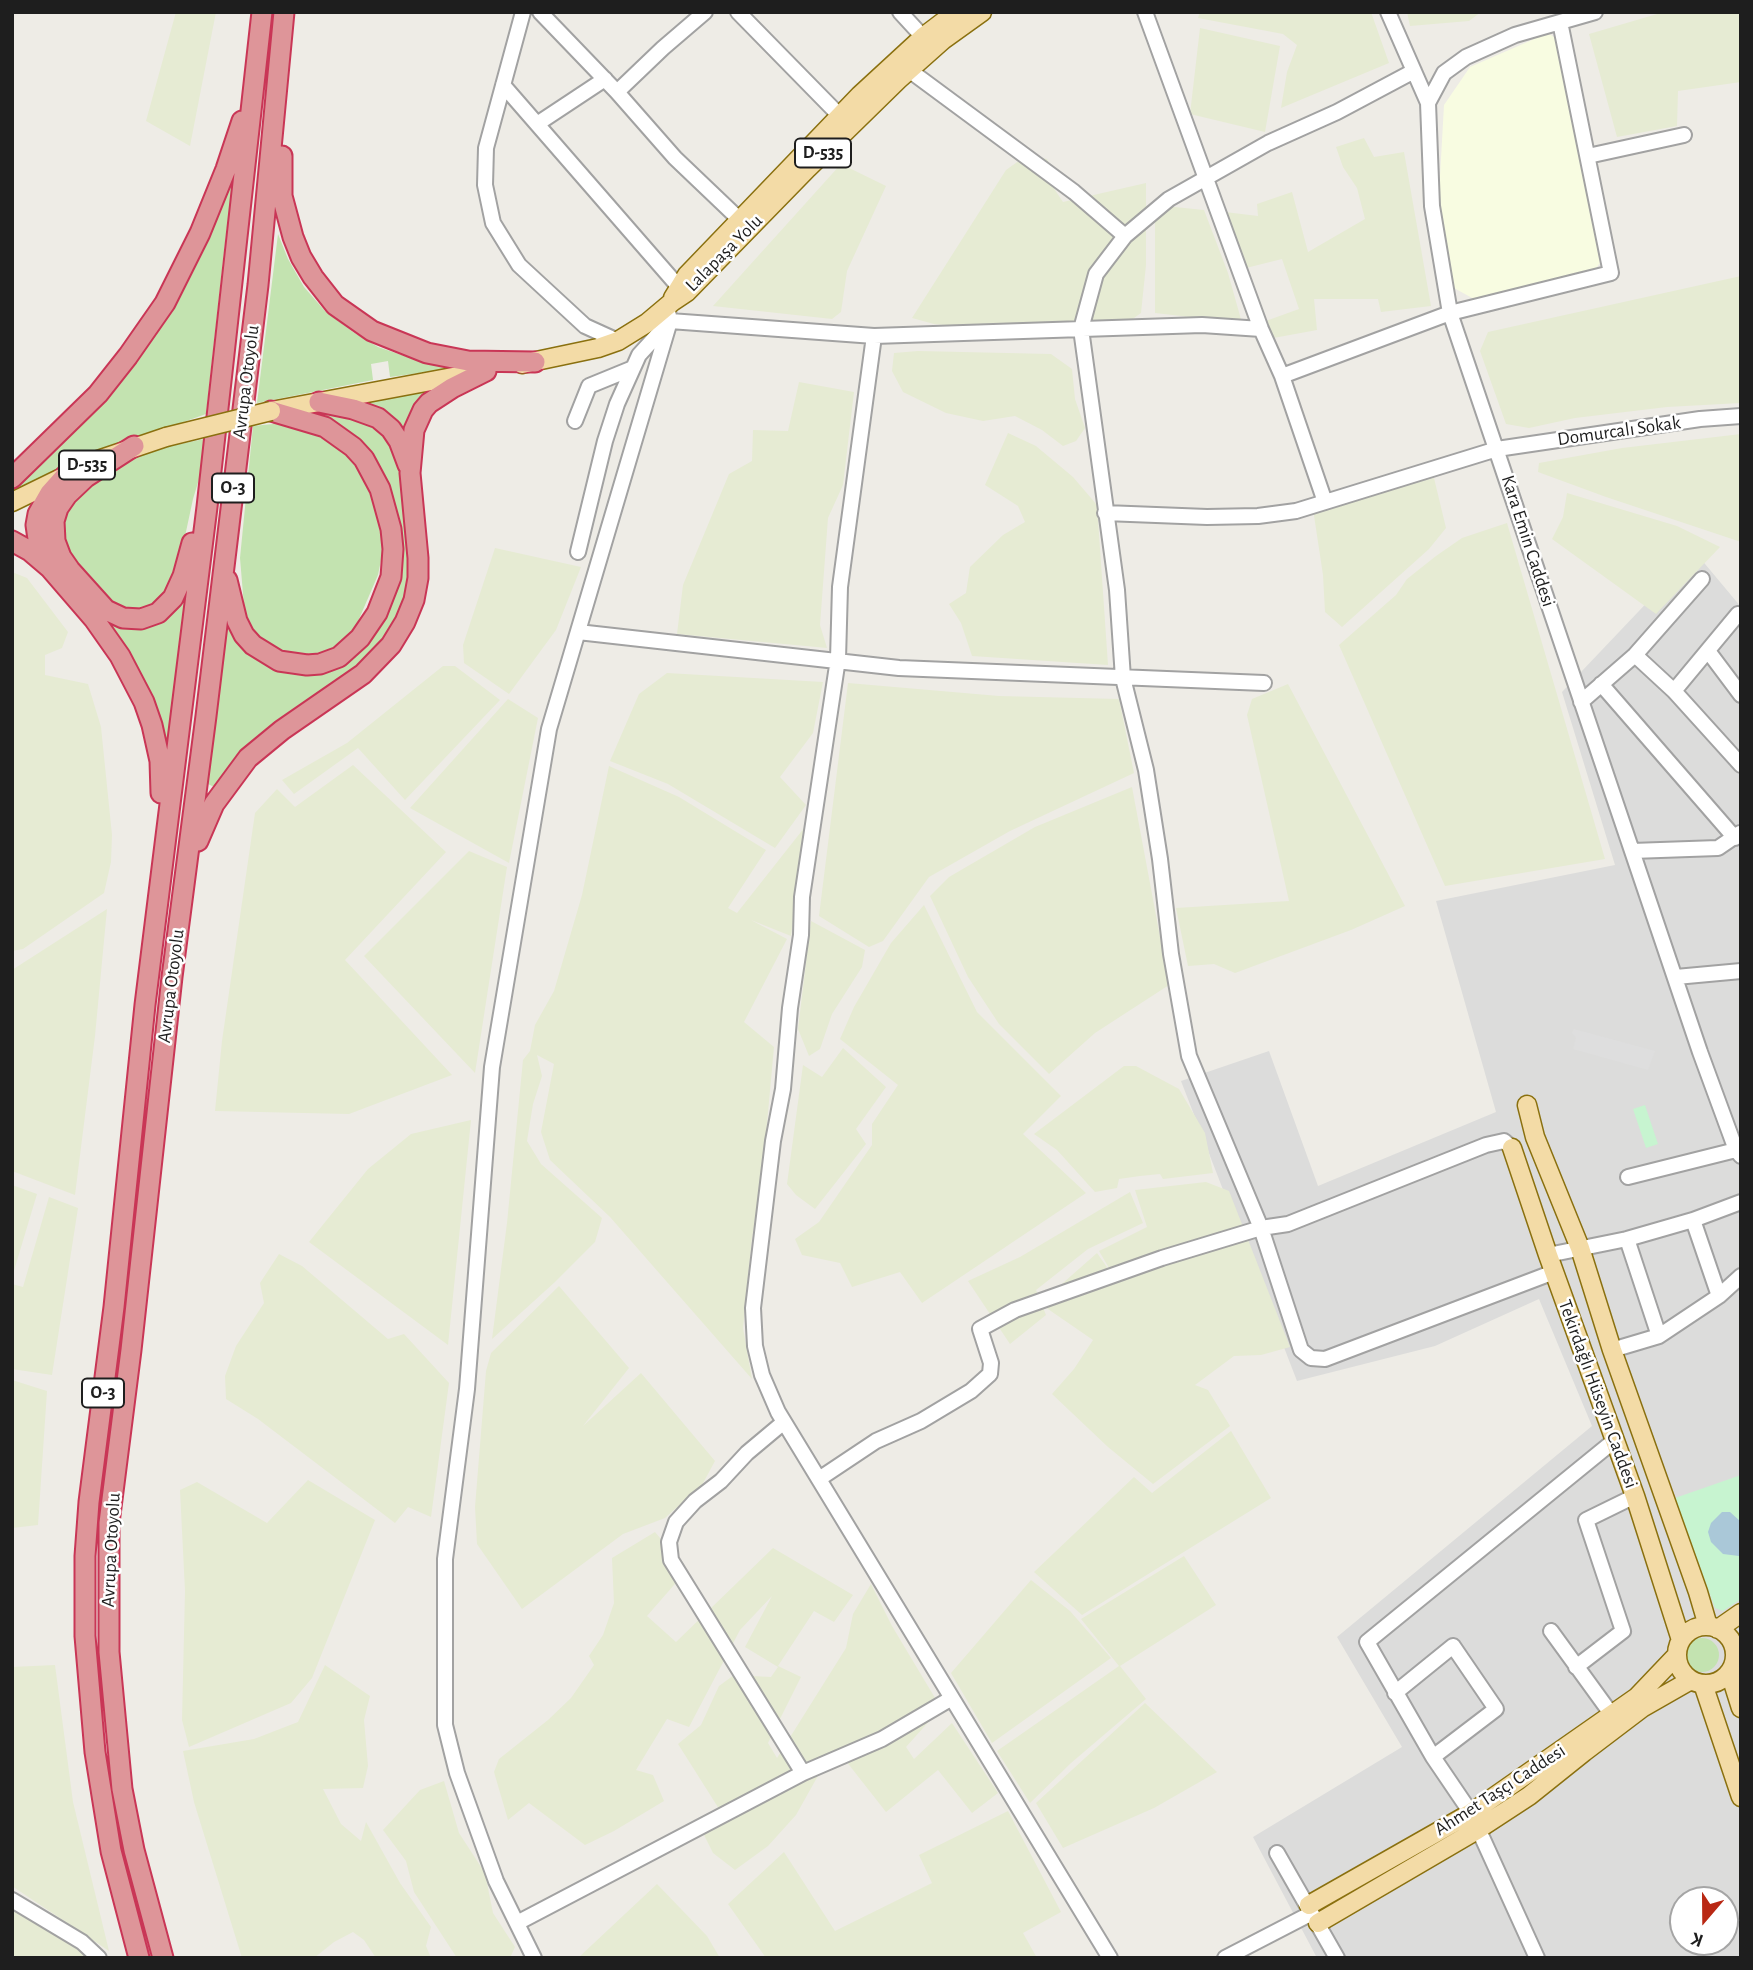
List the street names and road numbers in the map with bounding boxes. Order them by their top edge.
road number: D-535 [795,138,851,168]
street label: Lalapaşa Yolu [681,210,767,296]
street label: Avrupa Otoyolu [228,324,264,440]
street label: Domurcalı Sokak [1556,411,1682,451]
road number: D-535 [59,450,115,480]
street label: Kara Emin Caddesi [1496,472,1560,610]
road number: O-3 [212,474,254,502]
street label: Avrupa Otoyolu [153,928,189,1044]
street label: Tekirdağlı Hüseyin Caddesi [1553,1297,1643,1491]
road number: O-3 [82,1378,124,1408]
street label: Avrupa Otoyolu [97,1492,125,1608]
street label: Ahmet Taşçı Caddesi [1430,1739,1570,1841]

